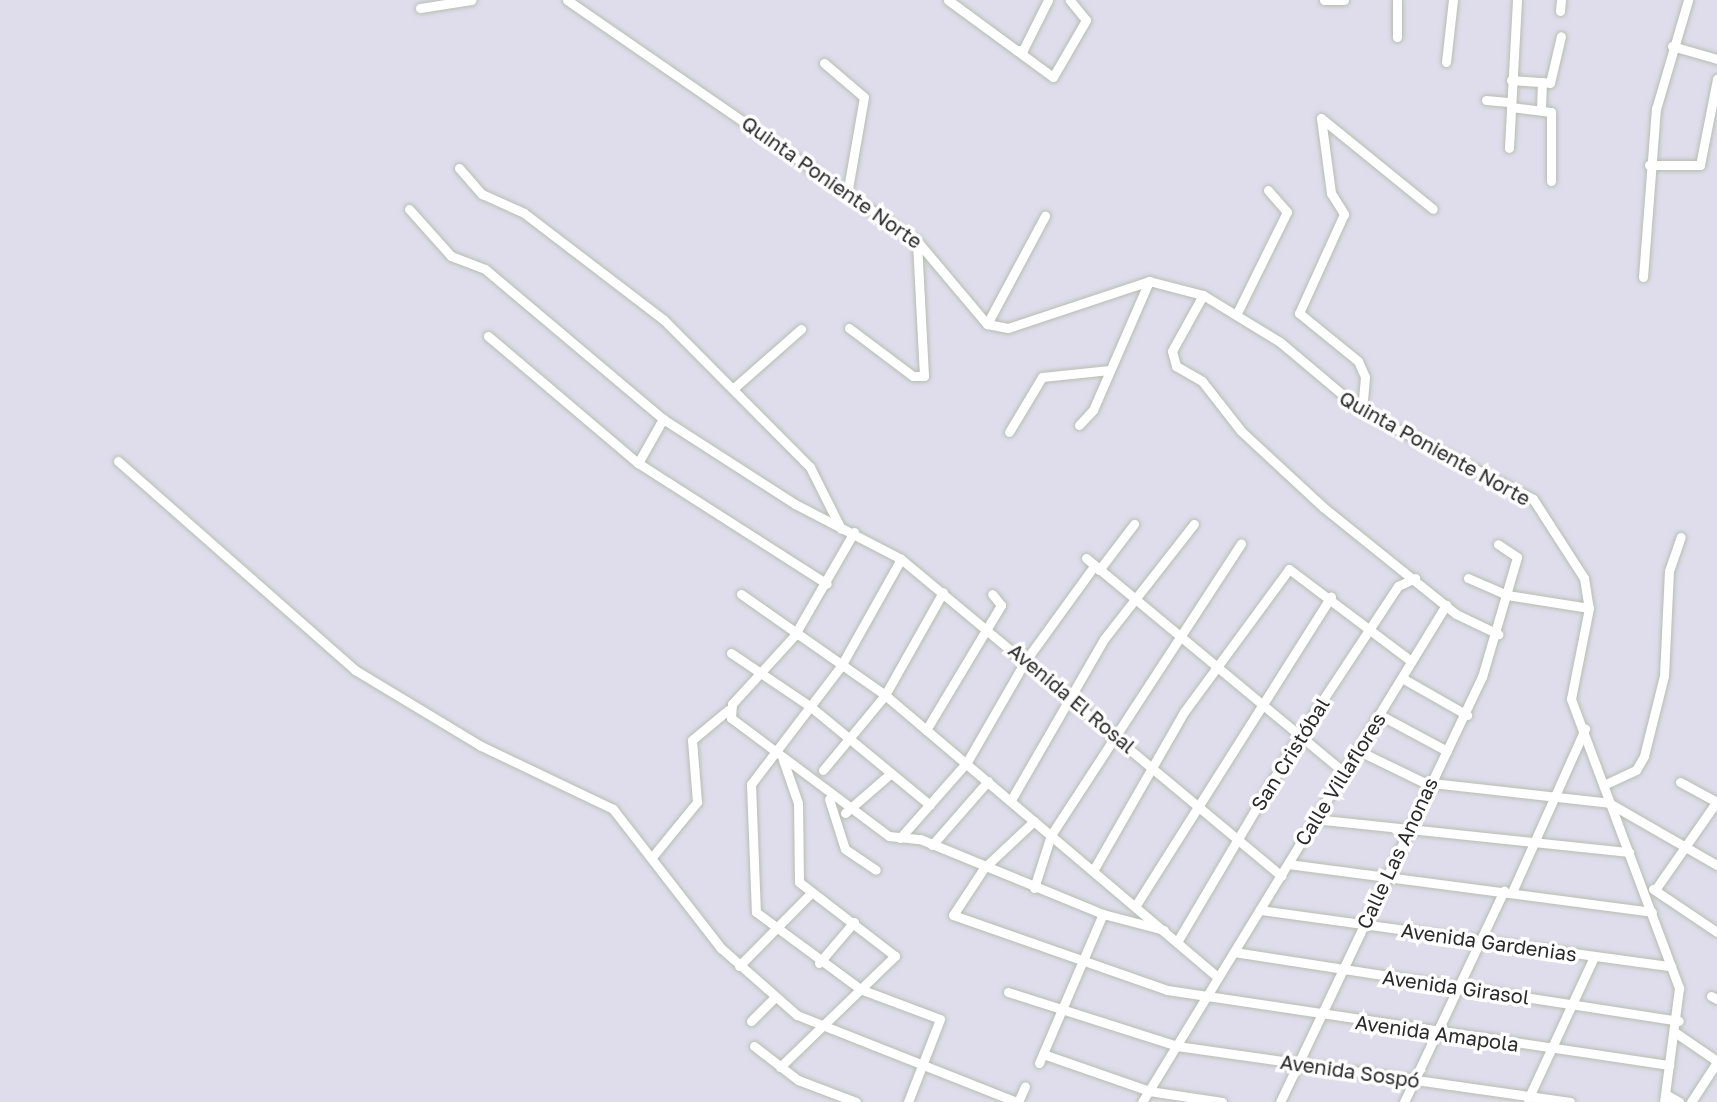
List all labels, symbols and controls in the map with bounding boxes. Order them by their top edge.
street label: Quinta Poniente Norte [737,111,927,253]
street label: Quinta Poniente Norte [1335,386,1535,510]
street label: Avenida El Rosal [1004,638,1140,758]
street label: San Cristóbal [1246,693,1334,815]
street label: Calle Villaflores [1289,708,1391,850]
street label: Calle Las Anonas [1351,773,1443,933]
street label: Avenida Gardenias [1400,918,1578,966]
street label: Avenida Girasol [1381,965,1531,1009]
street label: Avenida Amapola [1354,1010,1520,1056]
street label: Avenida Sospó [1279,1049,1421,1093]

